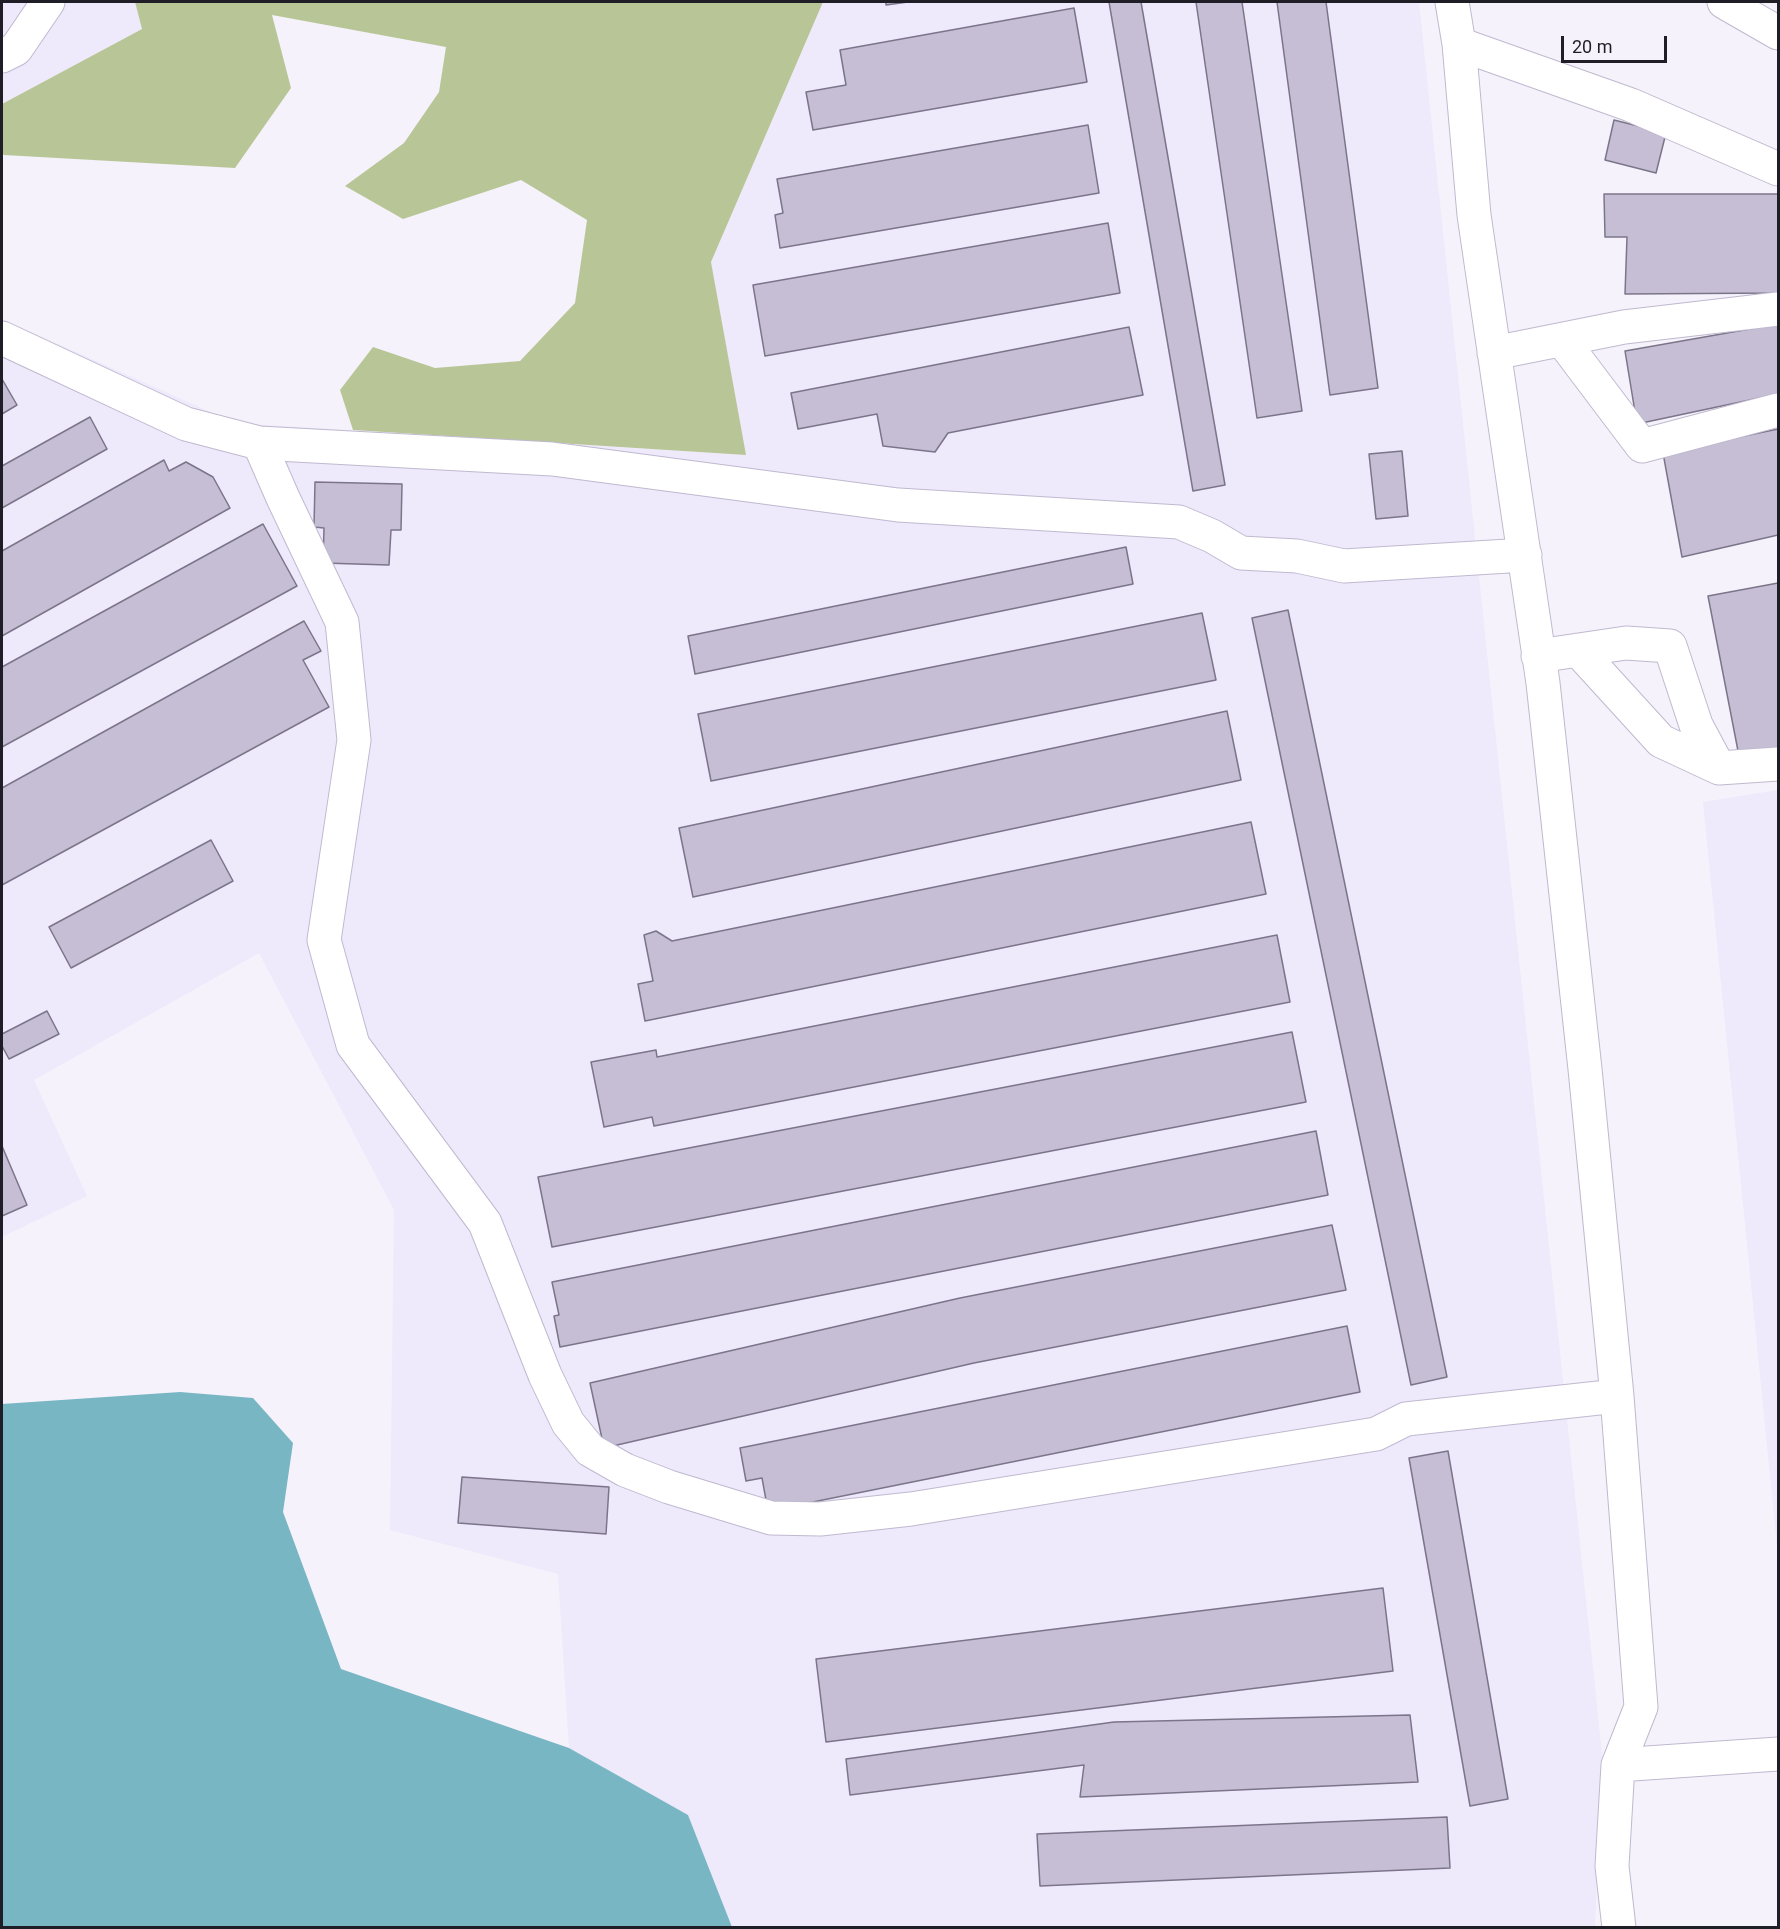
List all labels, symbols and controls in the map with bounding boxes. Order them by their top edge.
scale bar [1564,24,1670,62]
text: 20 m [1572,36,1612,57]

